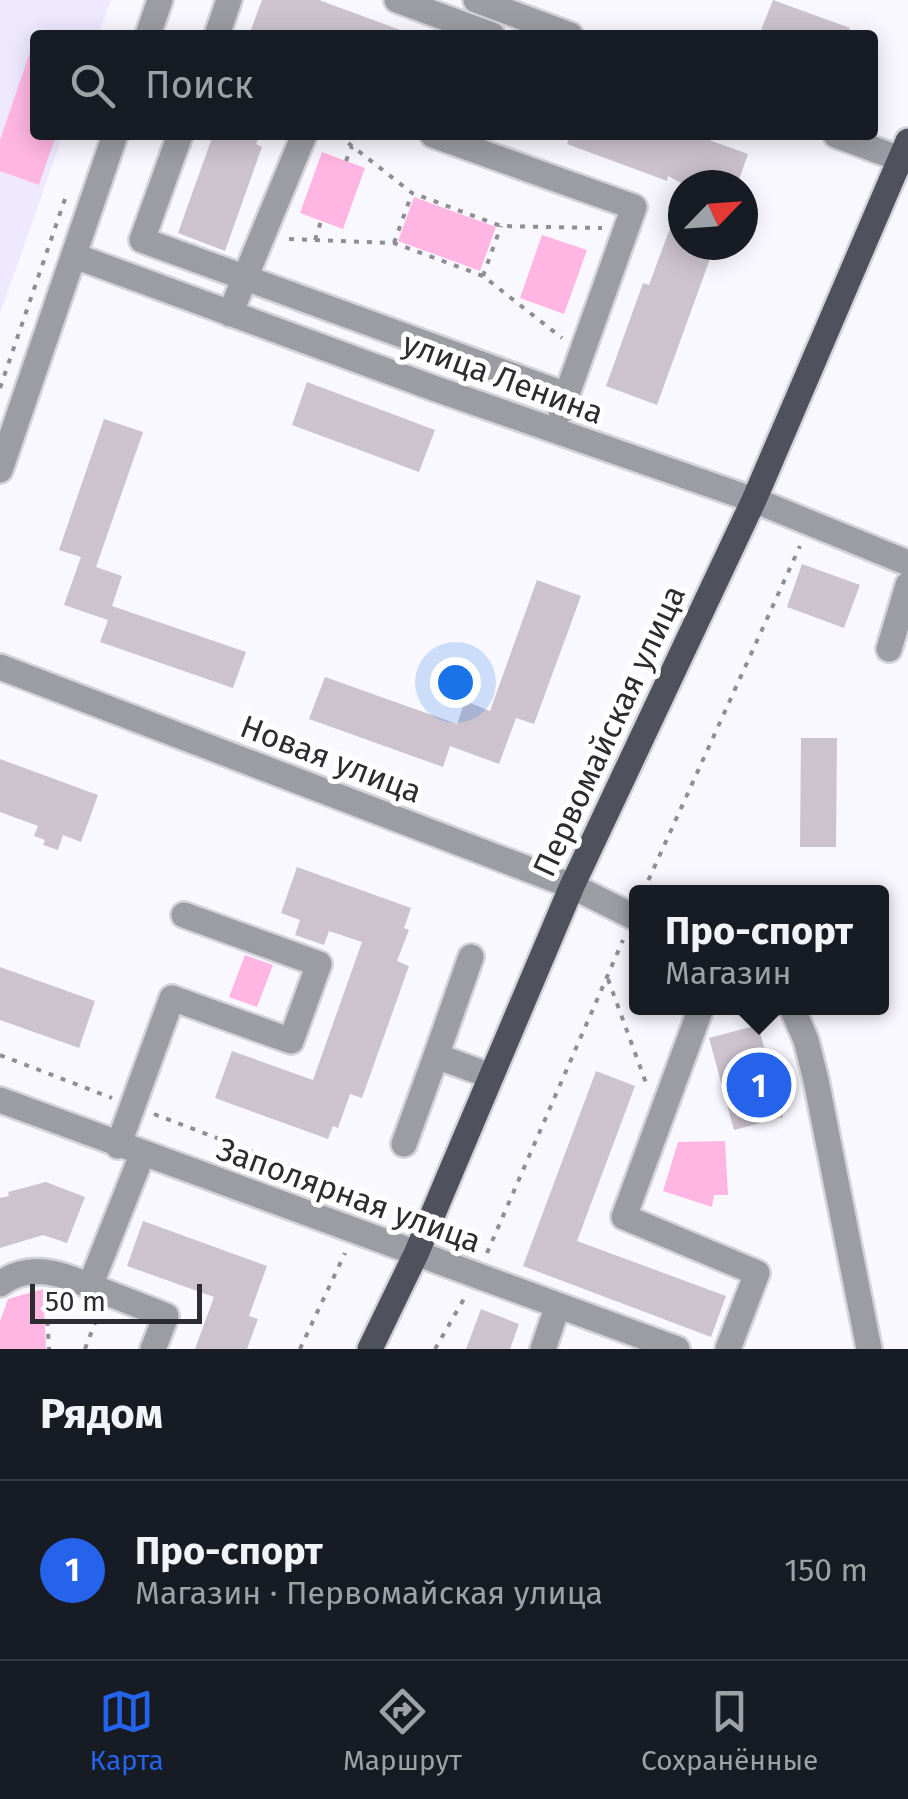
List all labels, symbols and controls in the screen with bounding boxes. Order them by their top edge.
search box [30,30,878,140]
icon: search [65,58,120,113]
text: Поиск [145,62,254,108]
north arrow [668,170,758,260]
street label: улица Ленина [397,324,609,432]
street label: Первомайская улица [525,579,693,883]
your location [430,657,481,708]
street label: Новая улица [235,707,427,811]
popup [629,885,889,1015]
text: Про-спорт [665,908,853,954]
text: Магазин [665,954,791,992]
pin: 1 [726,1048,792,1122]
street label: Заполярная улица [212,1130,486,1260]
scale bar [30,1279,202,1324]
text: 50 m [45,1285,106,1318]
text: Рядом [40,1389,163,1439]
text: Про-спорт [135,1528,323,1574]
text: 1 [65,1551,80,1589]
text: 150 m [784,1551,868,1589]
text: Магазин · Первомайская улица [135,1574,603,1612]
tab: Карта [90,1684,164,1777]
tab: Маршрут [343,1684,462,1777]
tab: Сохранённые [641,1684,818,1777]

